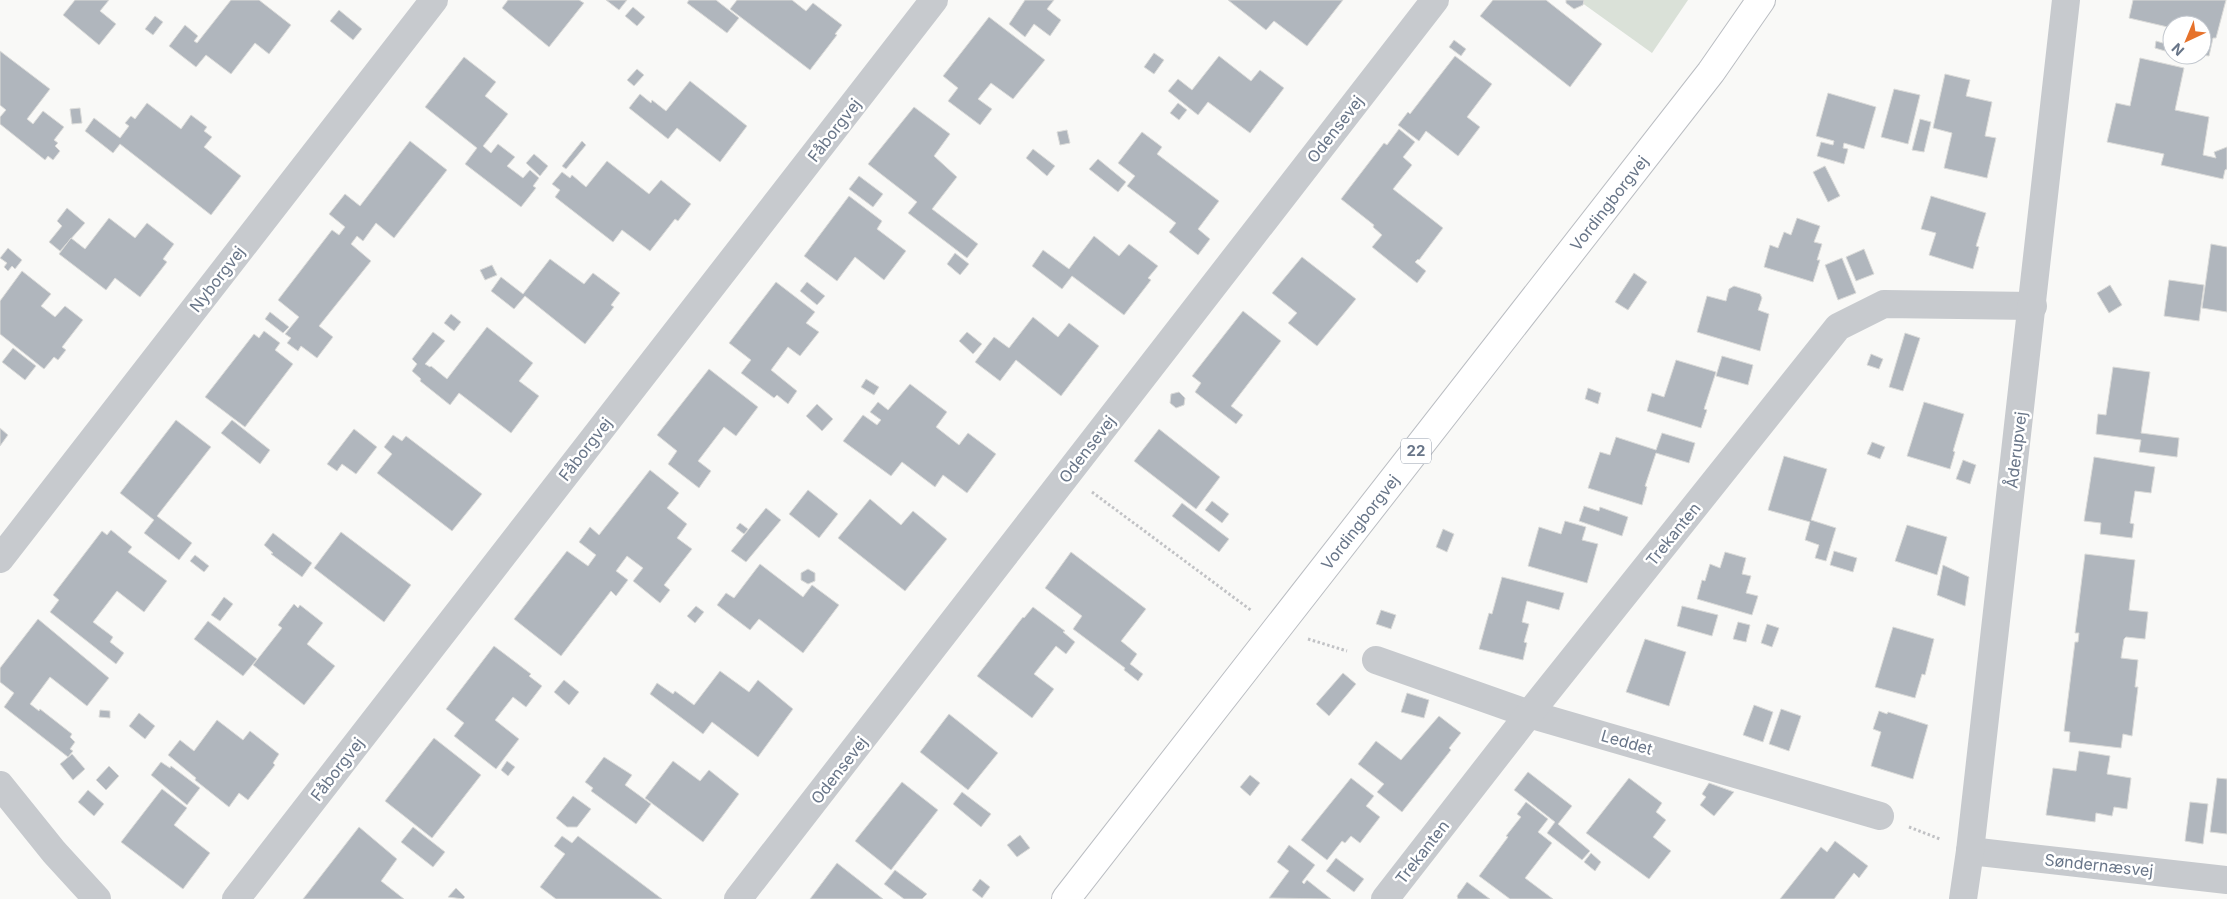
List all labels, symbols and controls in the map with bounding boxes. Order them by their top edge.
north arrow [2162,15,2212,65]
text: N [2168,40,2187,60]
street label: Odensevej [1302,91,1368,167]
street label: Fåborgvej [803,94,865,166]
street label: Vordingborgvej [1566,151,1652,255]
street label: Nyborgvej [185,242,249,316]
street label: Odensevej [1054,411,1120,487]
street label: Åderupvej [2001,411,2031,489]
street label: Fåborgvej [554,413,616,485]
road number: 22 [1401,438,1431,464]
street label: Vordingborgvej [1317,470,1403,574]
street label: Trekanten [1641,498,1705,570]
street label: Leddet [1599,725,1655,759]
street label: Odensevej [806,732,872,808]
street label: Fåborgvej [306,733,368,805]
street label: Trekanten [1391,816,1453,888]
street label: Søndernæsvej [2044,849,2154,881]

